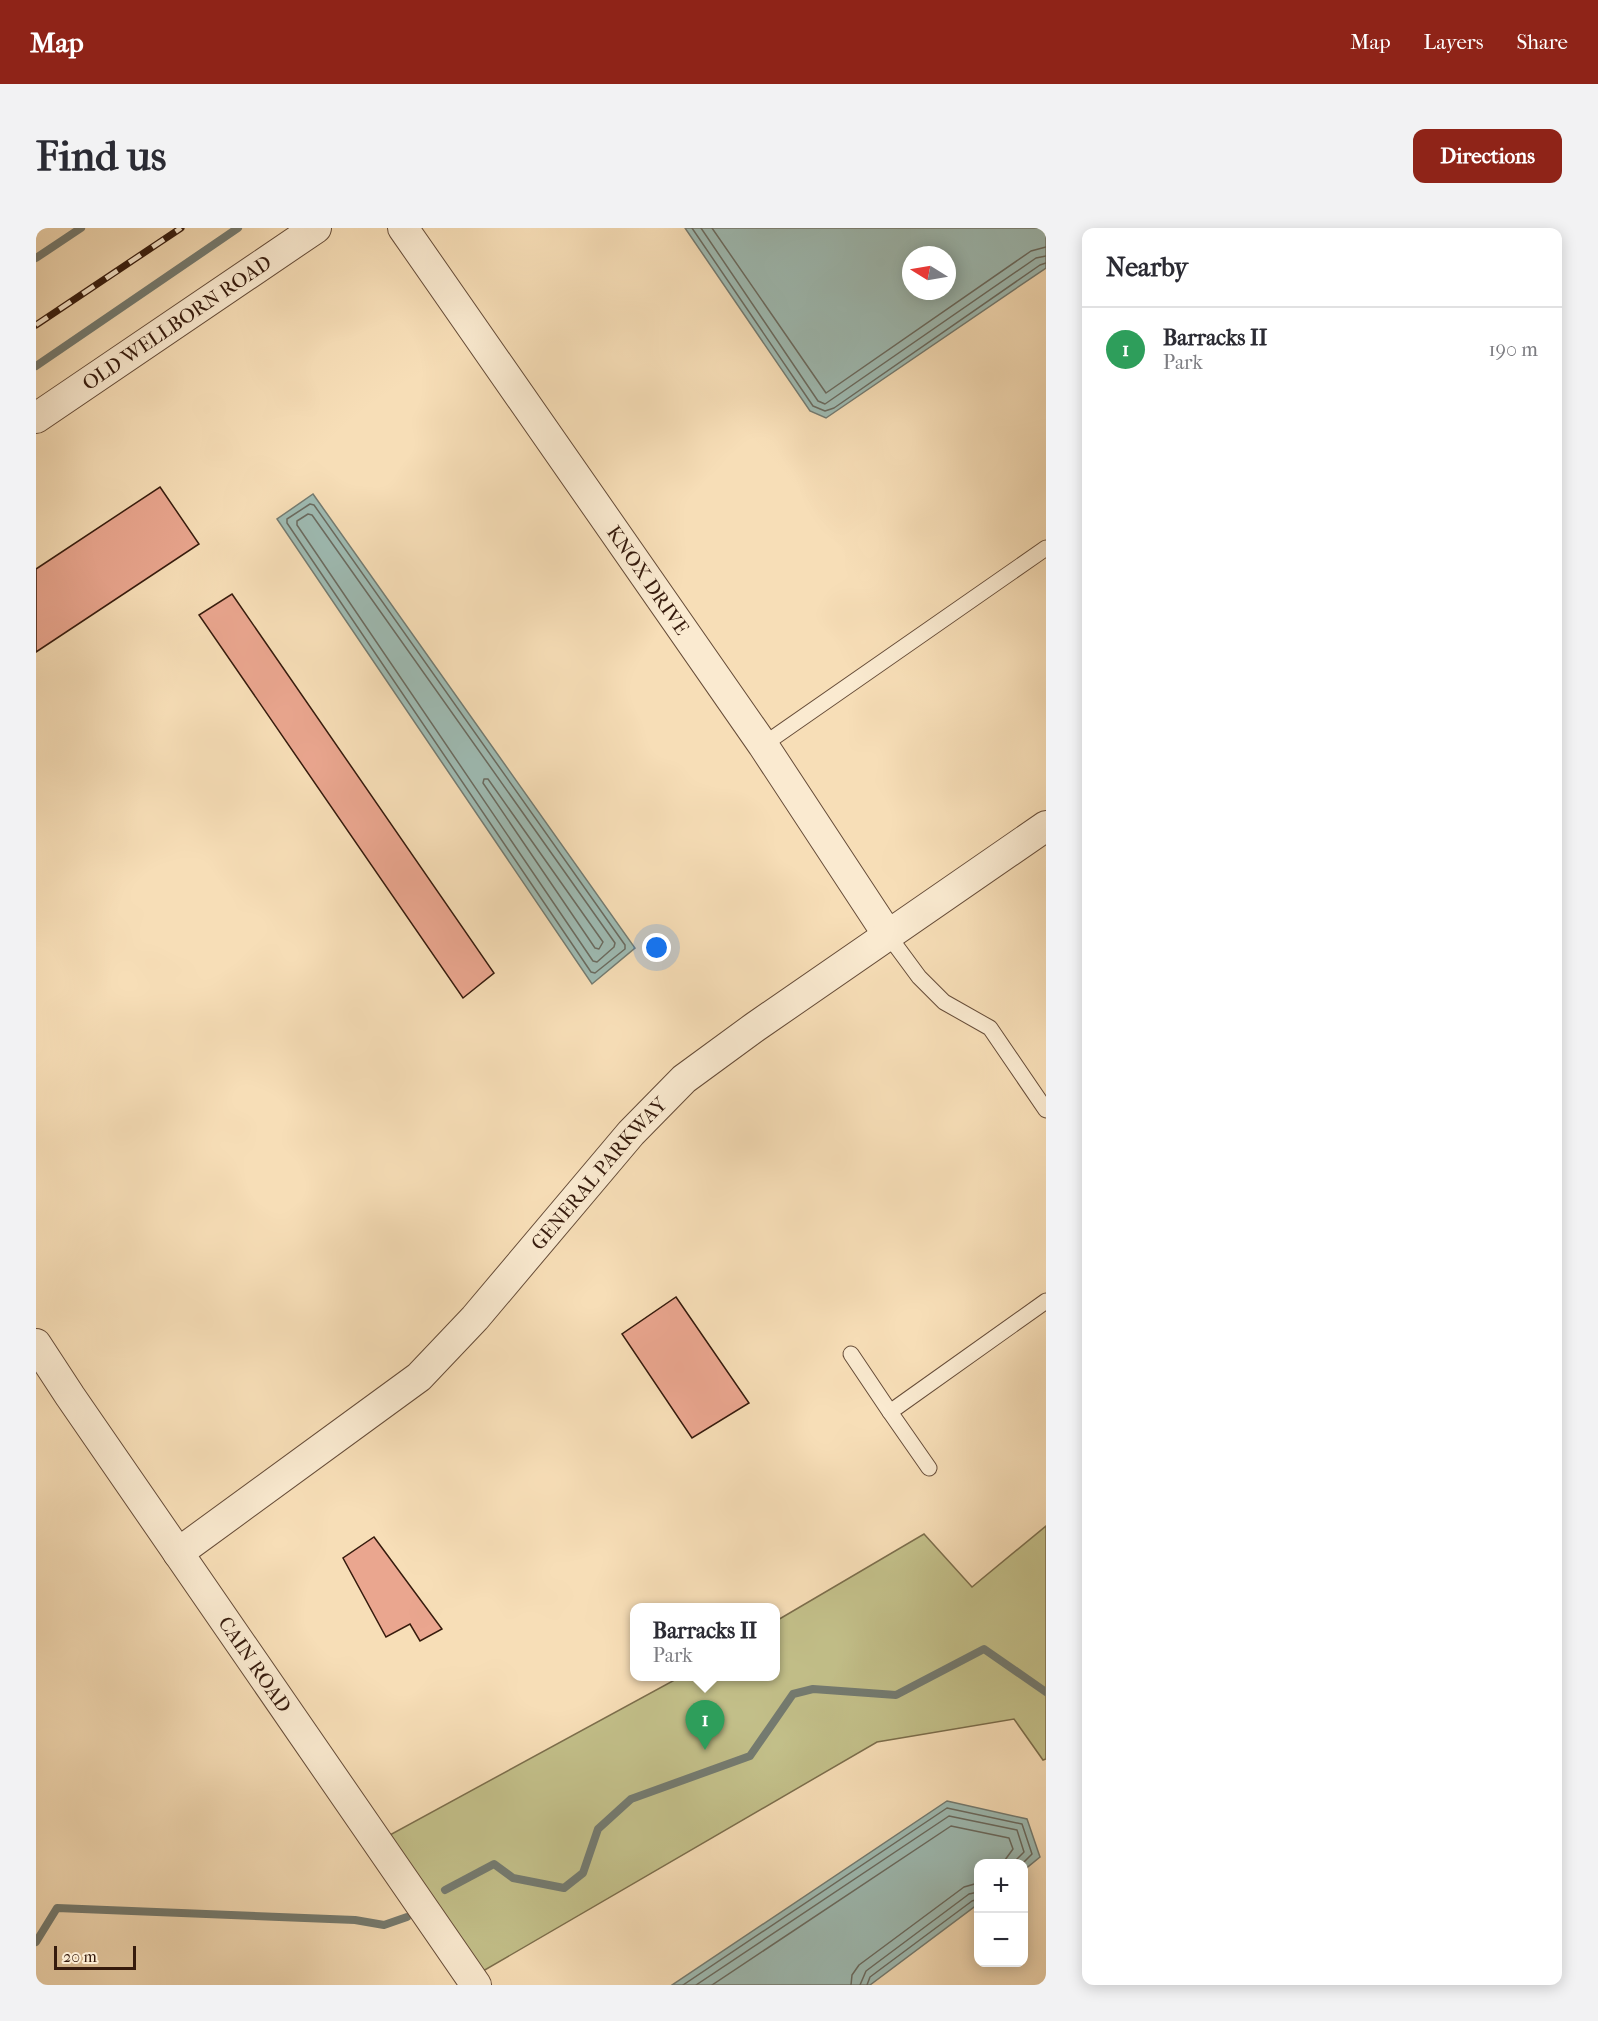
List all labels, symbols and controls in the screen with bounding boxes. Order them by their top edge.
text: Map [30,26,84,59]
text: Map [1350,30,1391,54]
text: Layers [1424,30,1483,54]
text: Share [1516,30,1568,54]
button: Directions [1413,129,1562,183]
text: Find us [36,132,166,181]
north arrow [902,246,956,300]
street label: OLD WELLBORN ROAD [78,250,276,395]
text: Nearby [1106,252,1188,283]
text: Barracks II [1163,325,1267,351]
text: 1 [1122,338,1129,361]
text: 190 m [1488,338,1538,361]
text: Park [1163,351,1203,374]
street label: KNOX DRIVE [602,521,694,639]
your location [642,933,671,962]
street label: GENERAL PARKWAY [526,1091,672,1254]
popup [630,1603,780,1681]
street label: CAIN ROAD [214,1612,296,1717]
text: Barracks II [653,1618,757,1644]
text: Park [653,1644,693,1667]
pin: 1 [686,1700,724,1750]
map controls [974,1859,1028,1967]
button: + [974,1859,1028,1913]
button: − [974,1913,1028,1967]
scale bar [54,1943,136,1970]
text: 20 m [63,1947,97,1966]

